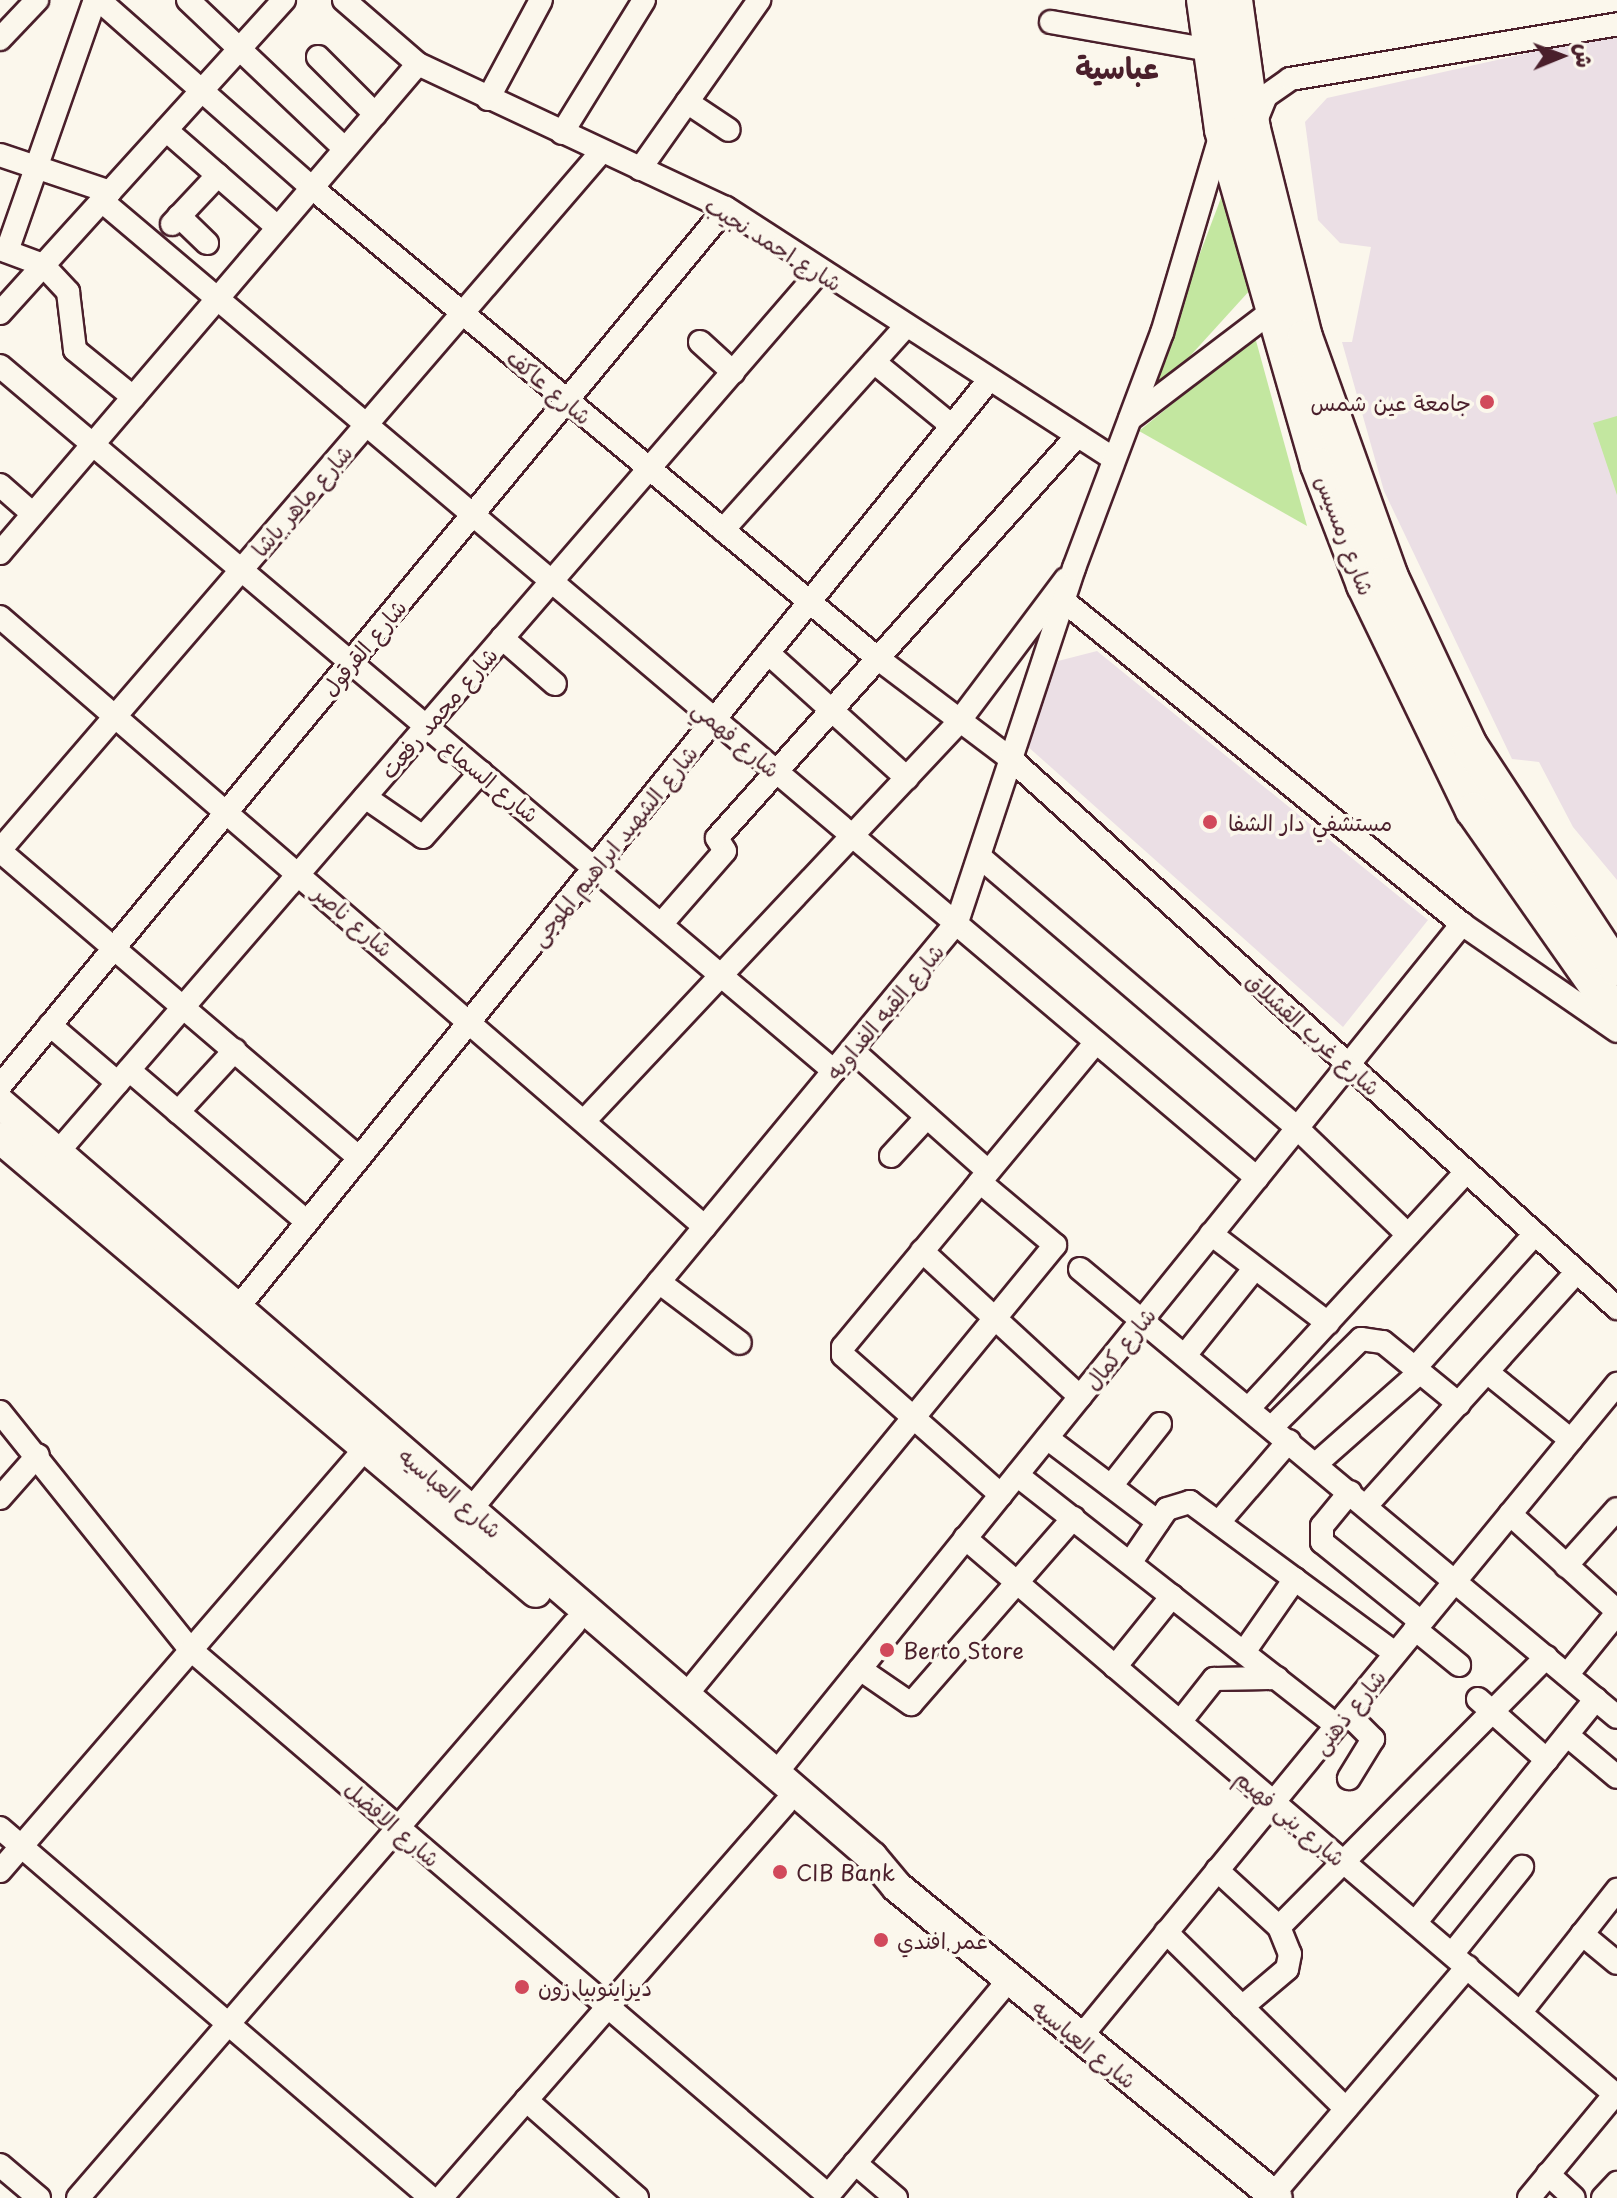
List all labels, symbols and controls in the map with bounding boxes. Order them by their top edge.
north arrow [1521,16,1601,96]
text: ش [1569,43,1602,68]
district label: عباسية [1075,49,1159,85]
street label: شارع احمد نجيب [701,190,847,296]
street label: شارع عاكف [502,343,598,429]
place label: جامعة عين شمس [1310,389,1471,415]
marker: جامعة عين شمس [1478,393,1496,411]
street label: شارع ماهر باشا [245,439,357,561]
street label: شارع رمسيس [1311,471,1381,599]
street label: شارع القرقول [315,593,411,701]
street label: شارع محمد رفعت [374,641,502,783]
street label: شارع فهمي [688,694,786,782]
street label: شارع السماع [437,733,545,827]
street label: شارع الشهيد ابراهيم الموجى [524,739,702,951]
place label: مستشفي دار الشفا [1228,809,1392,835]
marker: مستشفي دار الشفا [1199,811,1221,833]
street label: شارع ناصر [309,878,399,962]
street label: شارع القبه الفداويه [820,938,948,1084]
street label: شارع غرب القشلاق [1242,966,1386,1100]
street label: شارع كمال [1078,1302,1160,1394]
street label: شارع العباسيه [394,1441,508,1543]
place label: Berto Store [903,1637,1024,1663]
marker: Berto Store [878,1641,896,1659]
street label: شارع ذهنى [1306,1663,1390,1759]
street label: شارع بنى فهيم [1231,1763,1351,1871]
street label: شارع الافضل [340,1775,446,1871]
place label: CIB Bank [796,1859,898,1885]
marker: CIB Bank [771,1863,789,1881]
place label: عمر افندي [897,1927,988,1953]
marker: عمر افندي [872,1931,890,1949]
place label: ديزاينوبيا زون [538,1974,652,2000]
marker: ديزاينوبيا زون [513,1978,531,1996]
street label: شارع العباسيه [1028,1993,1142,2093]

